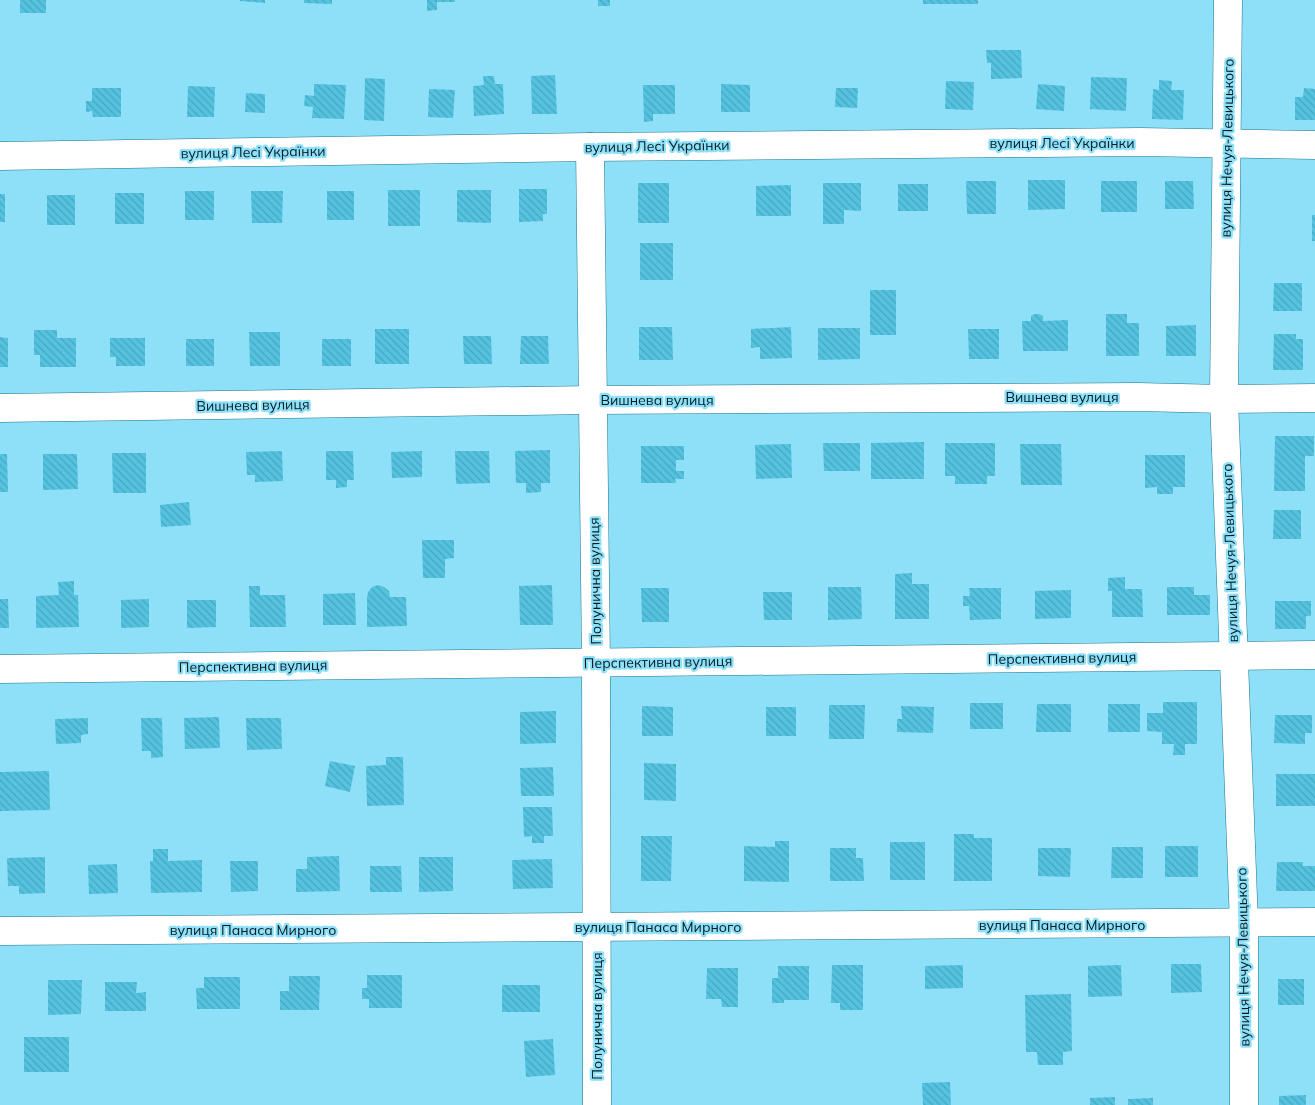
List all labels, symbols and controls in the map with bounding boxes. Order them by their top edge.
street label: вулиця Нечуя-Левицького [1216,58,1238,238]
street label: вулиця Лесі Українки [990,134,1134,152]
street label: вулиця Лесі Українки [584,136,730,156]
street label: вулиця Лесі Українки [180,142,326,162]
street label: Вишнева вулиця [1005,388,1119,406]
street label: Вишнева вулиця [600,391,714,409]
street label: Вишнева вулиця [196,395,310,415]
street label: вулиця Нечуя-Левицького [1218,463,1242,643]
street label: Полунична вулиця [585,517,605,645]
street label: Перспективна вулиця [988,648,1136,668]
street label: Перспективна вулиця [584,652,732,672]
street label: Перспективна вулиця [179,656,327,676]
street label: вулиця Нечуя-Левицького [1232,867,1254,1047]
street label: вулиця Панаса Мирного [979,916,1145,934]
street label: вулиця Панаса Мирного [575,918,741,936]
street label: вулиця Панаса Мирного [170,921,336,939]
street label: Полунична вулиця [588,952,606,1080]

